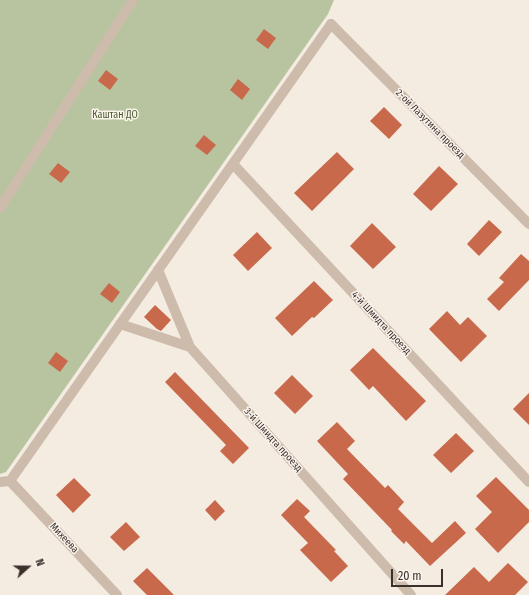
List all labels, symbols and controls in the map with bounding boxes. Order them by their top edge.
street label: 2-ой Лазутина проезд [393,87,467,161]
park label: Каштан ДО [92,109,138,121]
street label: 4-й Шмидта проезд [349,289,413,357]
street label: 3-й Шмидта проезд [241,406,305,474]
street label: Михеева [47,521,81,555]
north arrow [8,547,48,587]
text: N [32,557,47,568]
scale bar [393,561,445,587]
text: 20 m [398,569,422,583]

